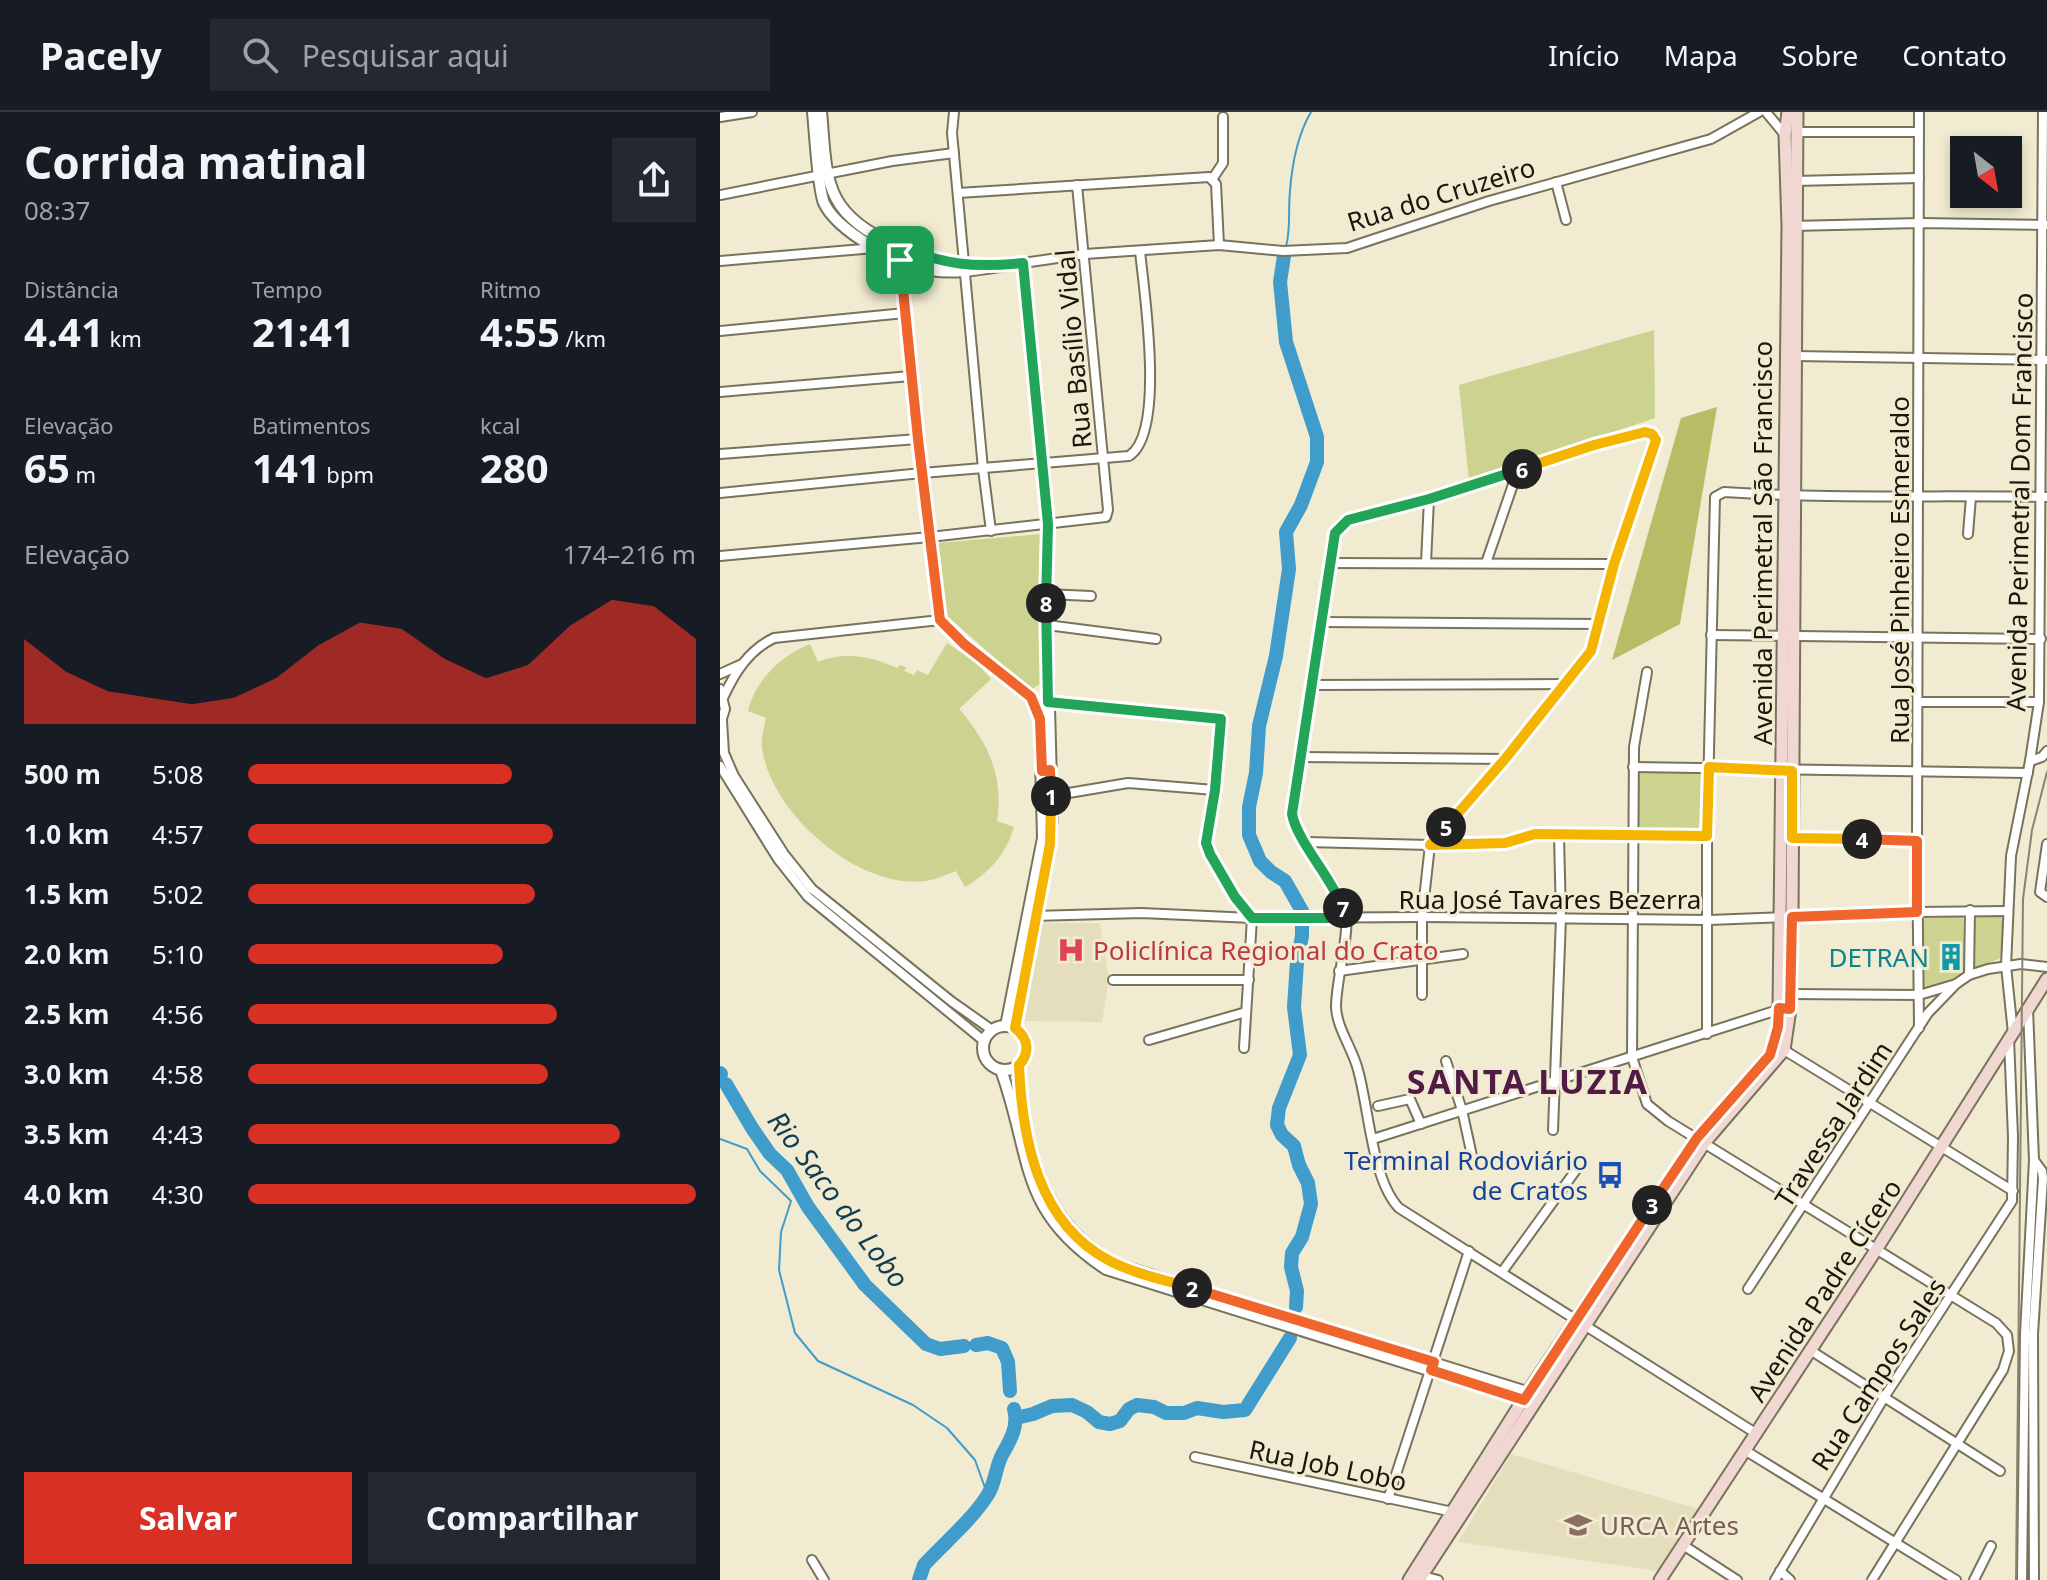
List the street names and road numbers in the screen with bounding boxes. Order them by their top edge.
street label: Rua do Cruzeiro [1343,148,1539,240]
street label: Rua Basílio Vidal [1046,248,1100,450]
street label: Avenida Perimetral Dom Francisco [1997,292,2041,712]
street label: Avenida Perimetral São Francisco [1744,341,1780,745]
street label: Rua José Pinheiro Esmeraldo [1881,396,1917,744]
street label: Rua José Tavares Bezerra [1399,881,1701,917]
street label: Travessa Jardim [1766,1034,1900,1214]
street label: Avenida Padre Cícero [1738,1172,1910,1408]
street label: Rua Campos Sales [1802,1271,1954,1477]
street label: Rua Job Lobo [1246,1431,1410,1499]

